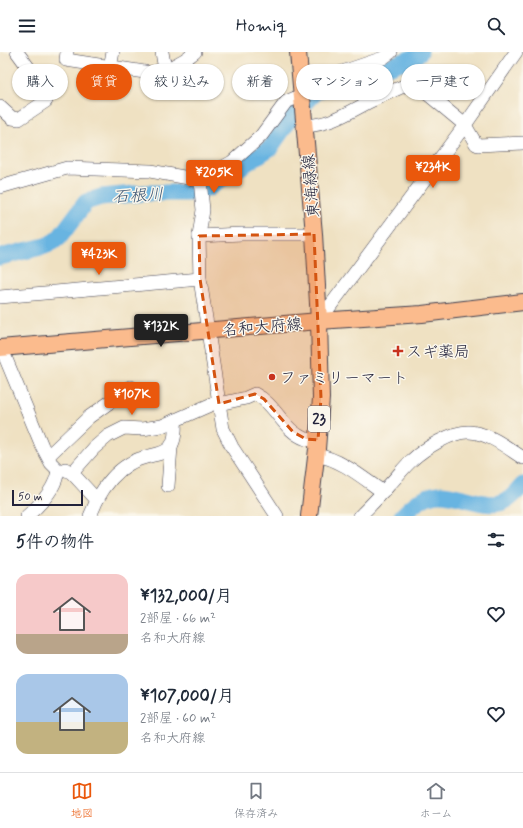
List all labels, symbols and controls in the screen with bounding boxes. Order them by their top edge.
text: Homiq [236,14,287,38]
icon: menu [16,15,38,37]
icon: search [485,15,507,37]
chip: 購入 [12,64,68,100]
chip: 賃貸 [76,64,132,100]
chip: 絞り込み [140,64,224,100]
chip: 新着 [232,64,288,100]
chip: マンション [296,64,393,100]
chip: 一戸建て [401,64,485,100]
street label: 東海緑線 [298,153,325,219]
pin: ¥234K [405,155,461,189]
text: ¥234K [415,159,451,176]
pin: ¥205K [186,160,242,194]
text: ¥205K [195,164,233,181]
water label: 石根川 [112,184,164,208]
pin: ¥423K [71,242,127,276]
text: ¥423K [81,246,117,263]
pin: ¥132K [133,314,189,348]
street label: 名和大府線 [221,314,303,341]
text: ¥132K [143,318,179,335]
place label: スギ薬局 [406,342,470,363]
marker: スギ薬局 [393,346,403,356]
place label: ファミリーマート [280,368,408,389]
marker: ファミリーマート [267,372,277,382]
pin: ¥107K [104,382,160,416]
text: ¥107K [113,386,151,403]
road number: 23 [308,406,330,432]
scale bar [12,488,83,507]
text: 50 m [18,490,43,504]
icon: filters [485,529,507,551]
text: 5件の物件 [16,531,94,553]
text: ¥132,000/月 [140,585,232,607]
icon: home [48,590,96,638]
icon: heart [485,603,507,625]
text: 2部屋 · 66 m² [140,610,216,627]
text: 名和大府線 [140,630,205,647]
text: ¥107,000/月 [140,685,234,707]
icon: home [48,690,96,738]
icon: heart [485,703,507,725]
text: 2部屋 · 60 m² [140,710,216,727]
text: 名和大府線 [140,730,205,747]
tab: 地図 [71,780,93,821]
tab: 保存済み [234,780,278,821]
tab: ホーム [420,780,452,821]

